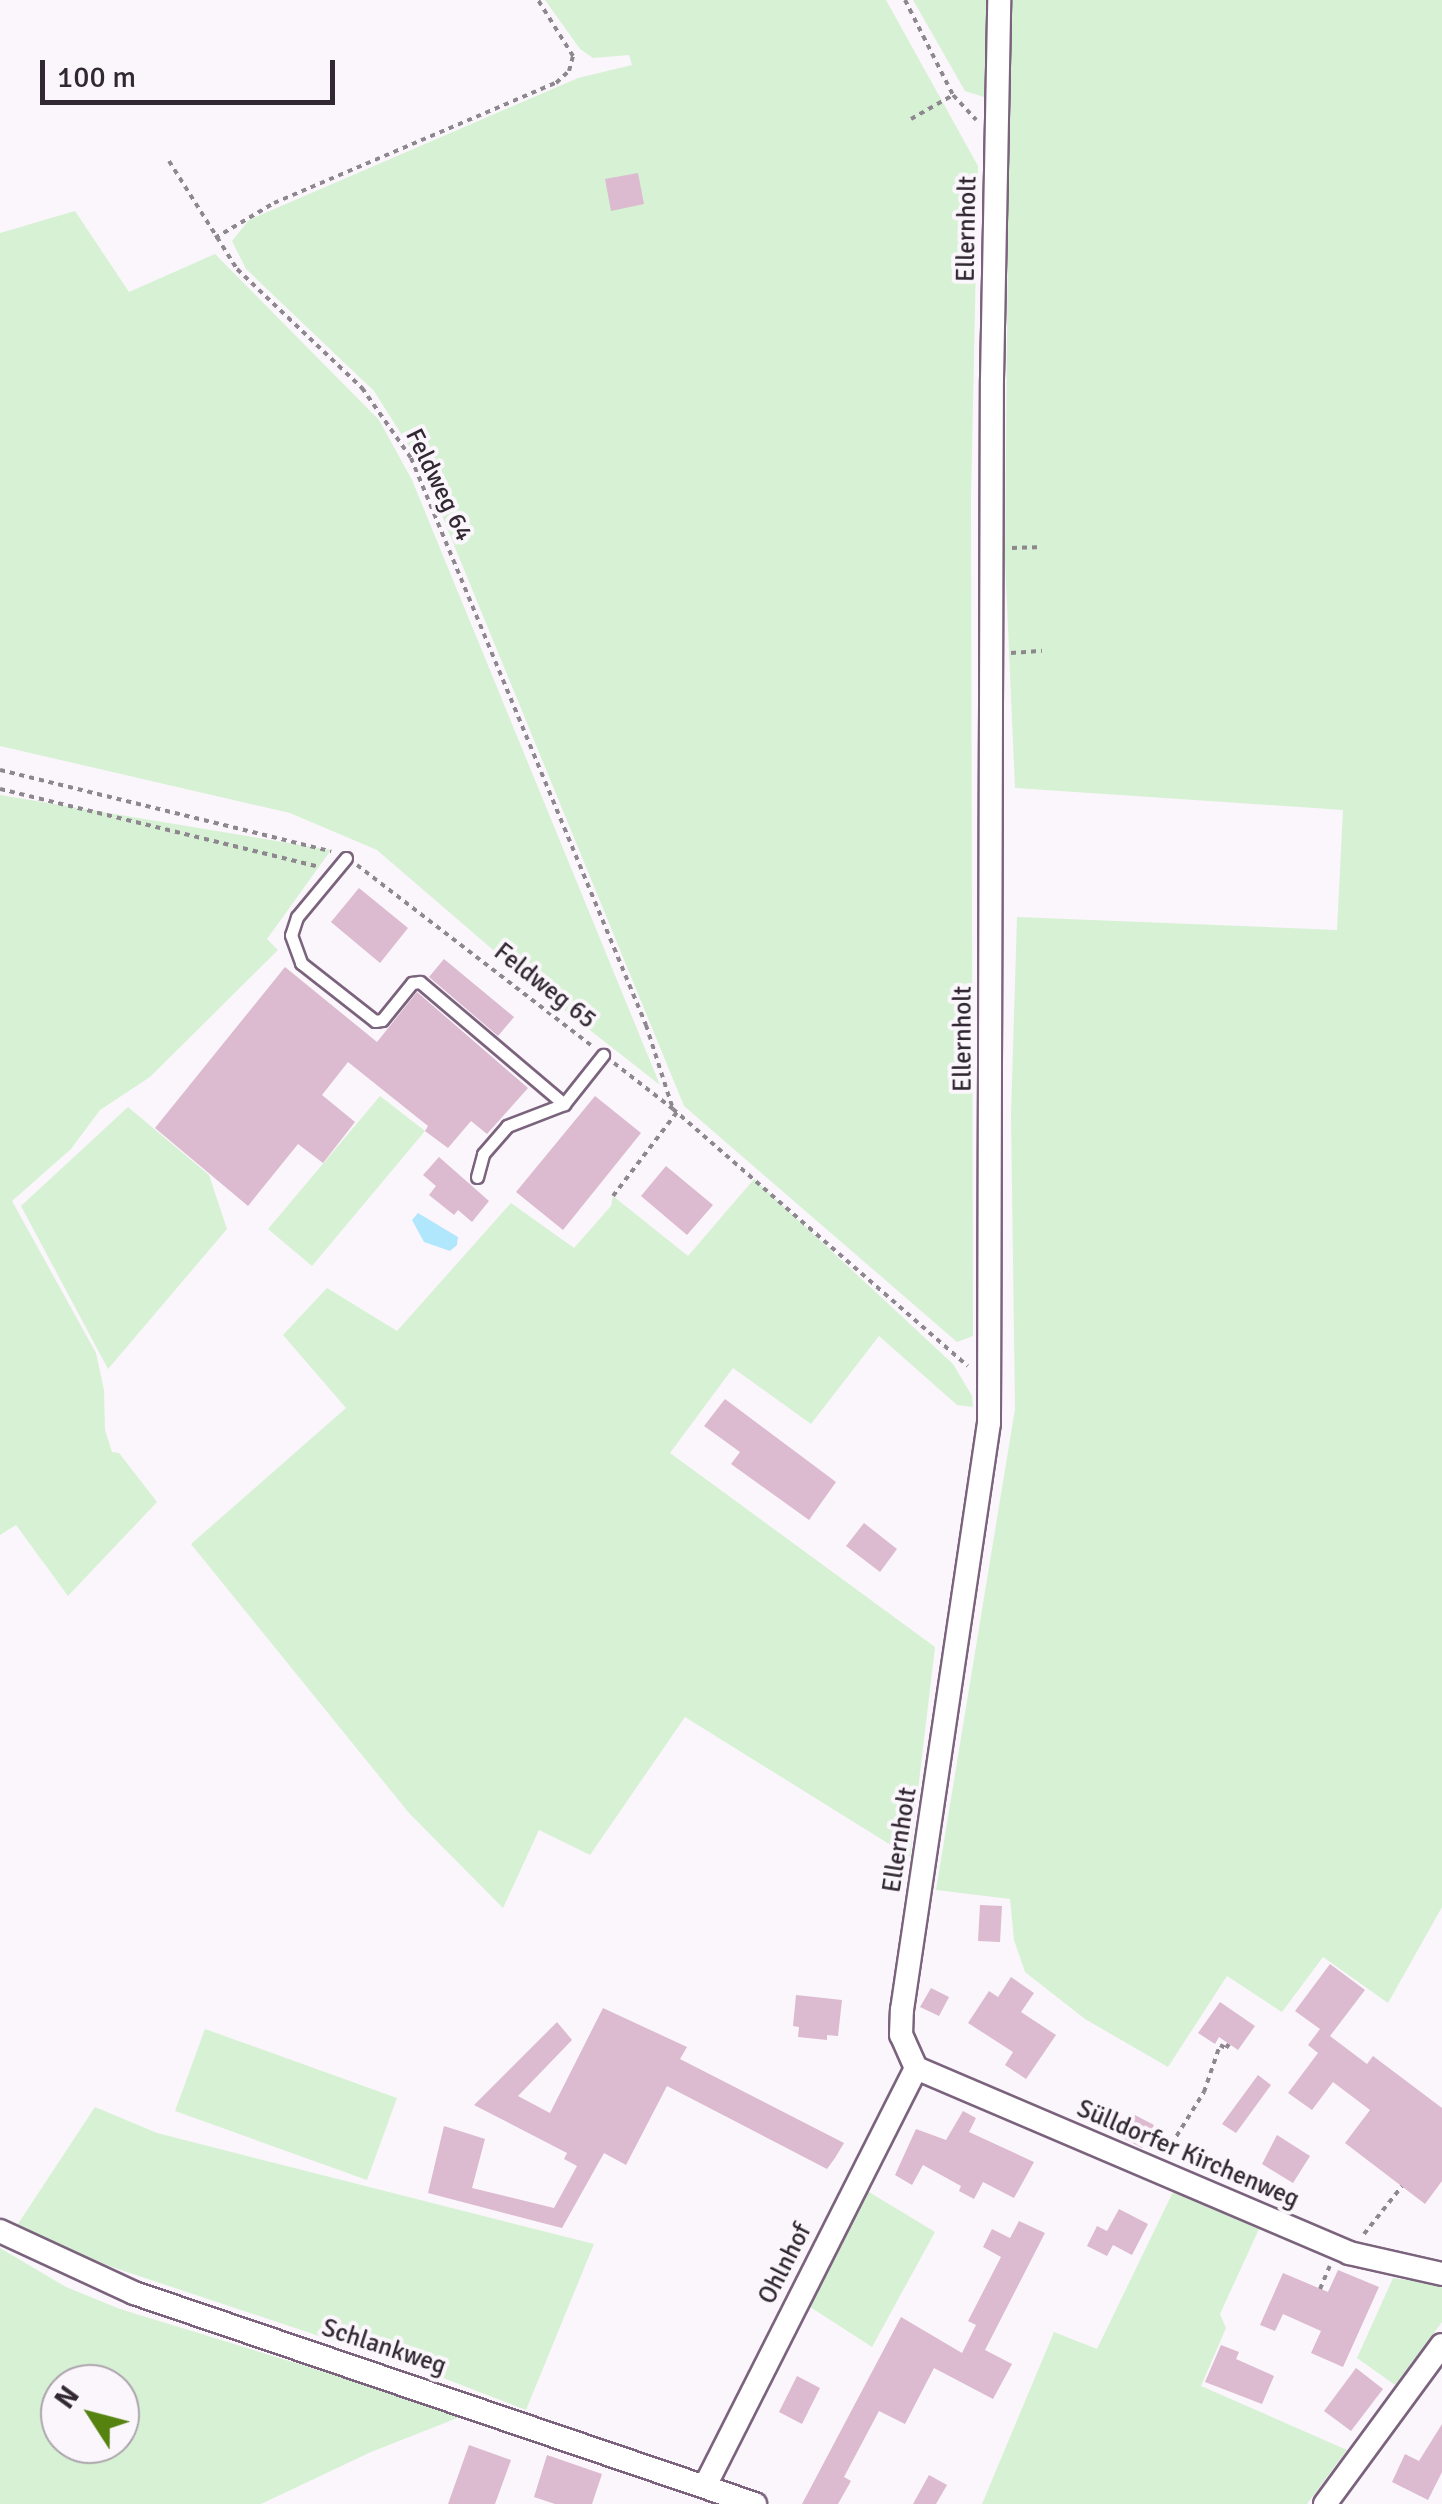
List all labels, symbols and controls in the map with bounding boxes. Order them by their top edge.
scale bar [45,40,340,102]
text: 100 m [57,59,136,96]
street label: Ellernholt [951,176,983,282]
street label: Feldweg 64 [399,424,479,546]
street label: Feldweg 65 [488,937,602,1035]
street label: Ellernholt [948,986,978,1092]
street label: Ellernholt [877,1785,923,1895]
street label: Sülldorfer Kirchenweg [1072,2094,1304,2214]
street label: Ohlnhof [752,2219,818,2309]
street label: Schlankweg [318,2313,450,2381]
north arrow [40,2364,140,2464]
text: N [48,2380,87,2415]

